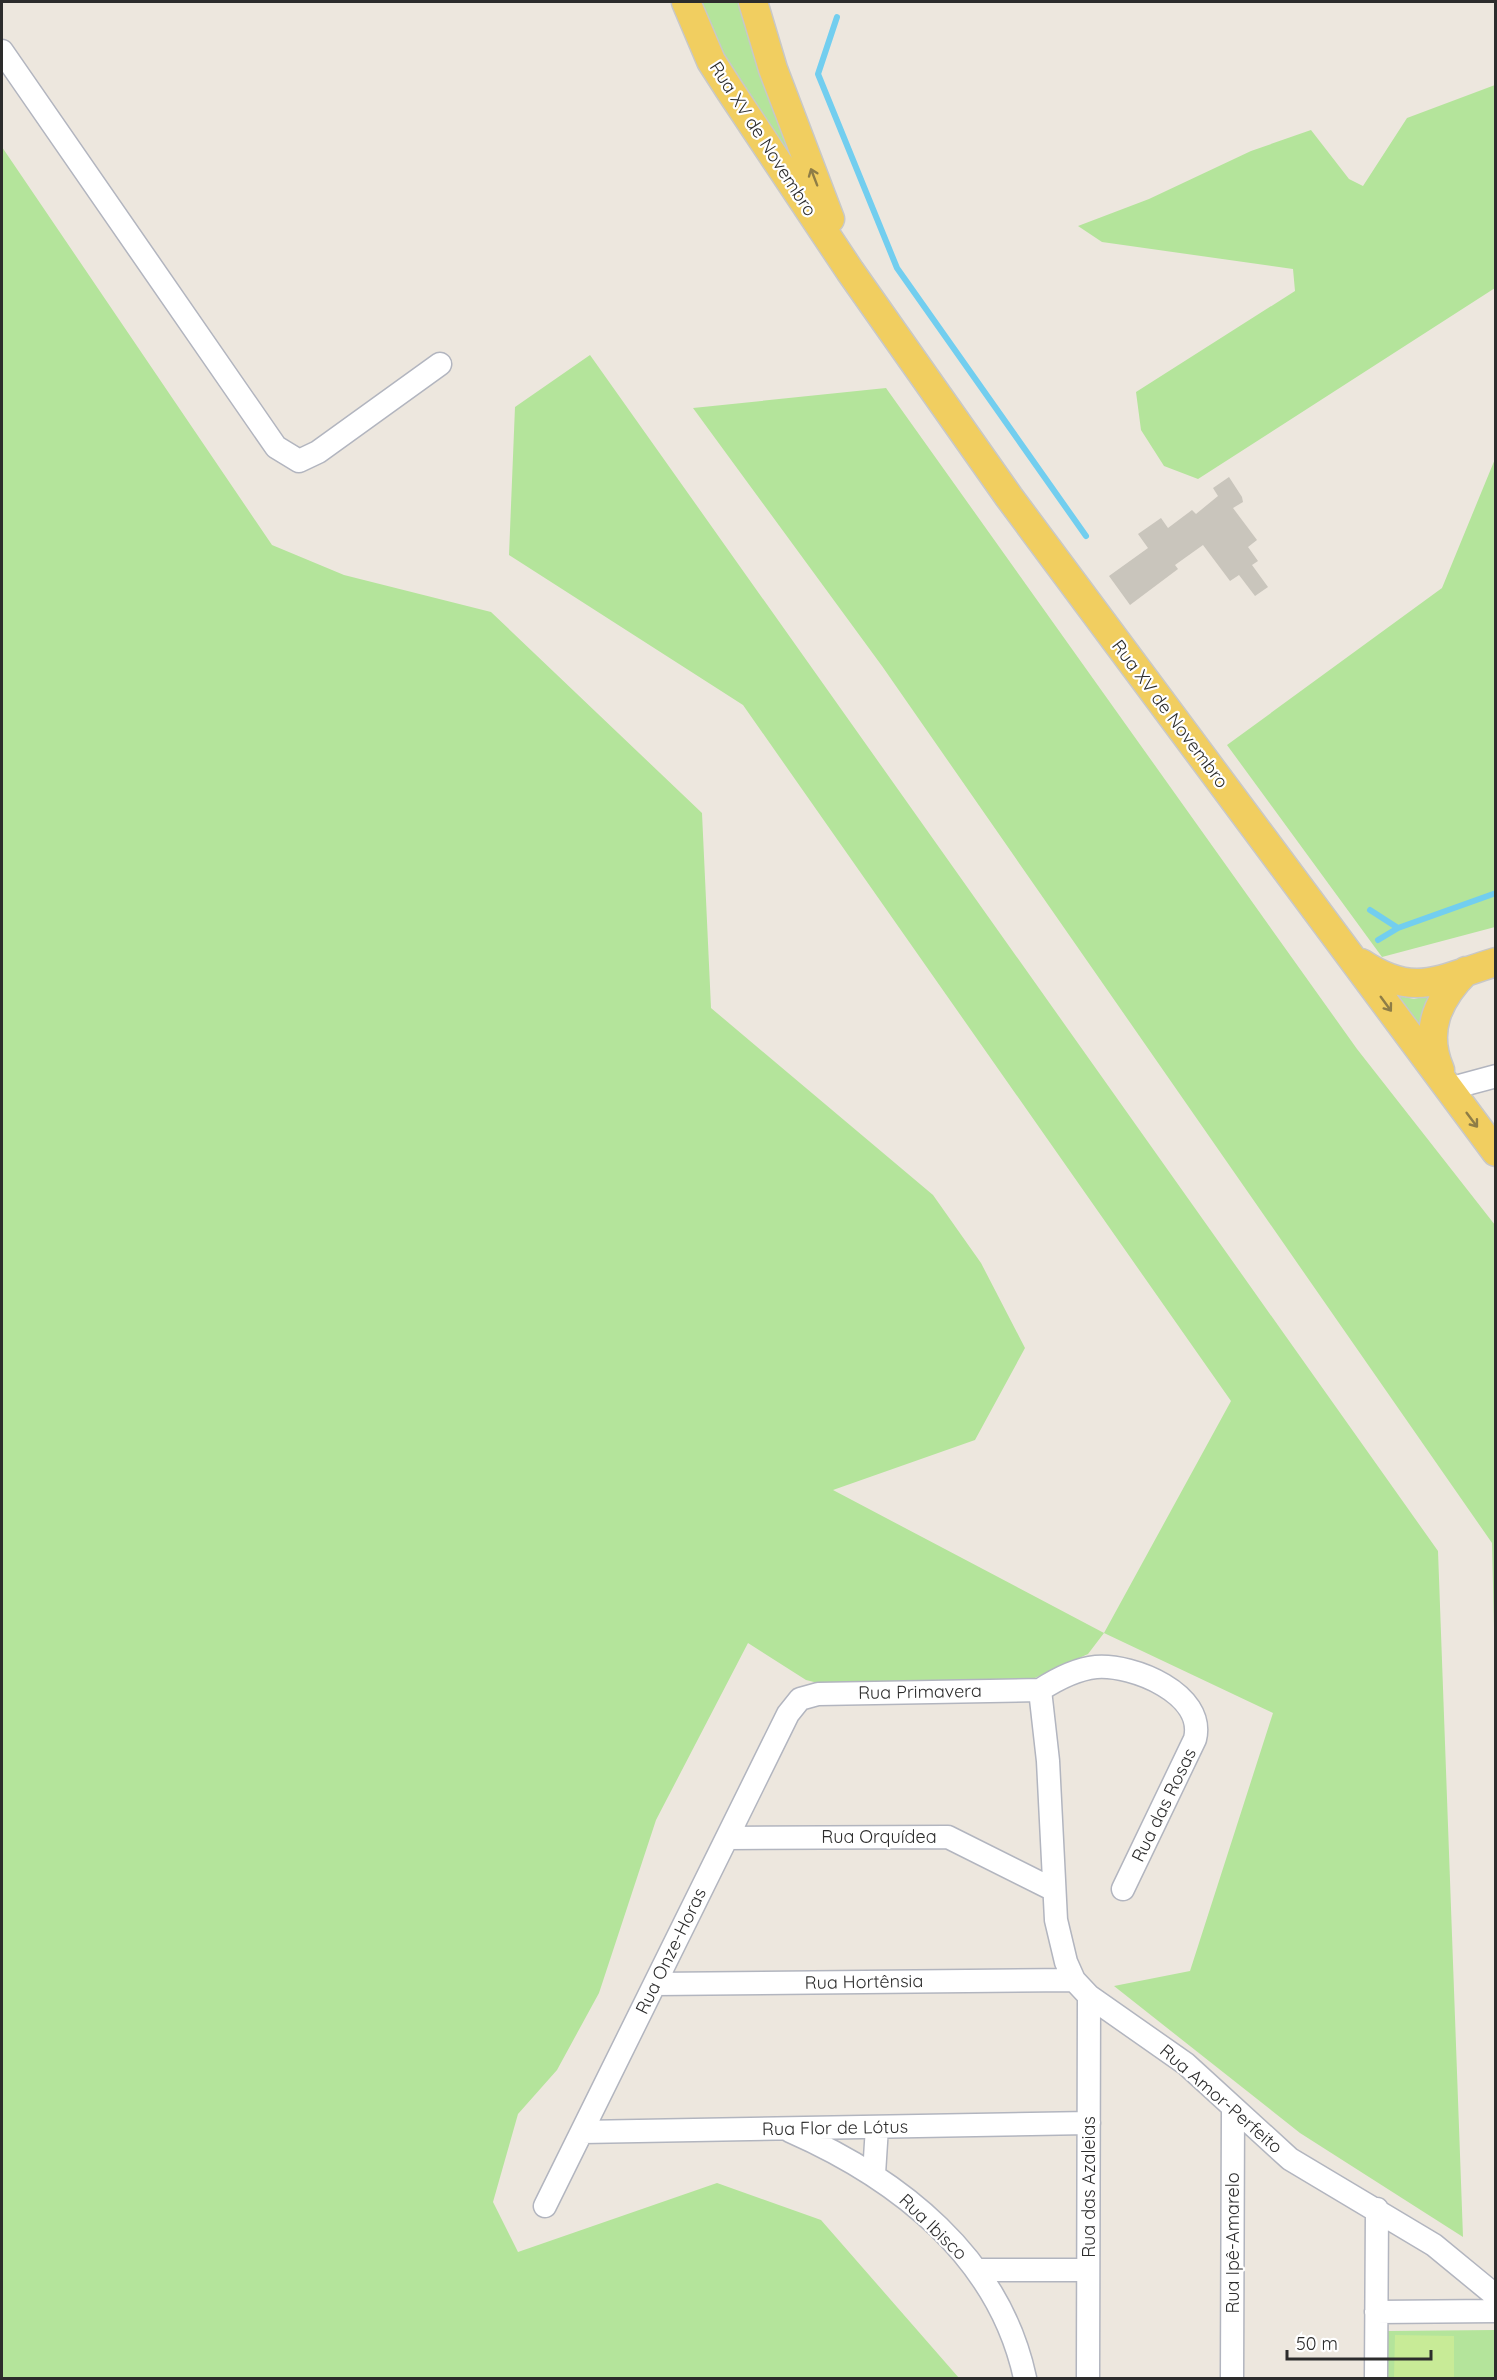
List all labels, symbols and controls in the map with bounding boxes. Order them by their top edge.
street label: Rua XV de Novembro [705,57,822,220]
one-way arrow [808,169,819,187]
street label: Rua XV de Novembro [1107,635,1234,792]
one-way arrow [1380,996,1392,1012]
one-way arrow [1466,1112,1478,1128]
street label: Rua Primavera [858,1679,982,1704]
street label: Rua das Rosas [1126,1744,1201,1866]
street label: Rua Orquídea [821,1825,937,1848]
street label: Rua Onze-Horas [630,1884,711,2018]
street label: Rua Hortênsia [805,1969,923,1994]
street label: Rua Amor-Perfeito [1155,2039,1287,2158]
street label: Rua Flor de Lótus [762,2115,908,2140]
street label: Rua das Azaleias [1077,2116,1100,2258]
street label: Rua Ipê-Amarelo [1221,2172,1244,2314]
street label: Rua Ibisco [894,2189,972,2265]
scale bar [1287,2323,1431,2361]
text: 50 m [1296,2332,1338,2355]

